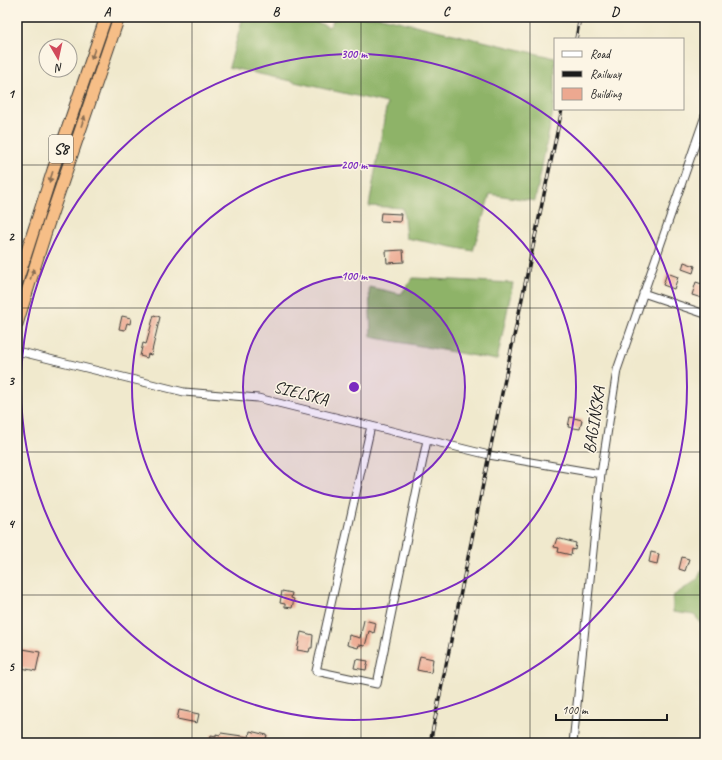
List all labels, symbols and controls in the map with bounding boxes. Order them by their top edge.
text: A [104,4,112,20]
text: B [273,4,281,20]
text: C [443,4,451,20]
text: D [611,4,620,20]
north arrow [38,38,78,78]
legend [554,38,684,110]
text: 300 m [341,46,368,62]
text: Road [590,46,612,62]
one-way arrow [90,48,96,60]
text: N [53,60,64,76]
text: Railway [590,66,622,82]
text: 1 [8,86,16,102]
text: Building [590,86,622,102]
one-way arrow [81,115,87,127]
road number: S8 [49,135,73,163]
text: 200 m [341,157,368,173]
one-way arrow [48,171,54,183]
text: 2 [8,229,15,245]
one-way arrow [29,267,35,279]
text: 100 m [341,268,368,284]
text: 3 [8,373,15,389]
street label: SIELSKA [271,376,331,410]
centre of rings [347,380,361,394]
street label: BAGIŃSKA [577,383,610,455]
text: 4 [8,516,16,532]
text: 5 [8,659,15,675]
scale bar [556,696,667,722]
text: 100 m [562,702,589,718]

